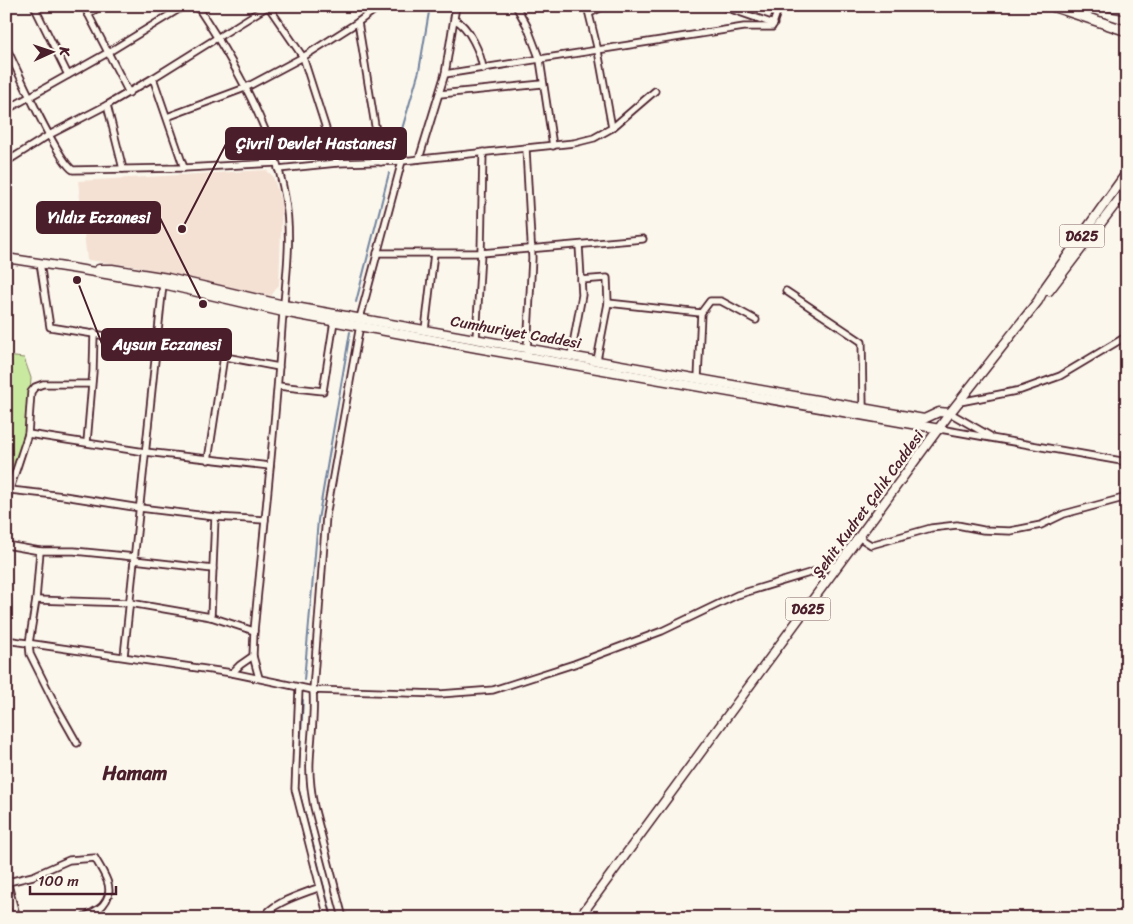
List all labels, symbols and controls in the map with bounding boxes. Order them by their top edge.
north arrow [28,28,78,78]
text: K [52,45,77,58]
callout: Çivril Devlet Hastanesi [226,128,406,159]
text: Çivril Devlet Hastanesi [235,129,398,158]
callout: Yıldız Eczanesi [37,202,160,233]
text: Yıldız Eczanesi [48,203,151,232]
road number: D625 [1060,225,1104,248]
street label: Cumhuriyet Caddesi [449,308,584,356]
callout: Aysun Eczanesi [102,329,231,360]
text: Aysun Eczanesi [112,330,223,359]
street label: Şehit Kudret Çalık Caddesi [805,424,931,583]
road number: D625 [786,598,830,620]
district label: Hamam [102,756,167,791]
scale bar [30,864,116,896]
text: 100 m [38,868,79,894]

